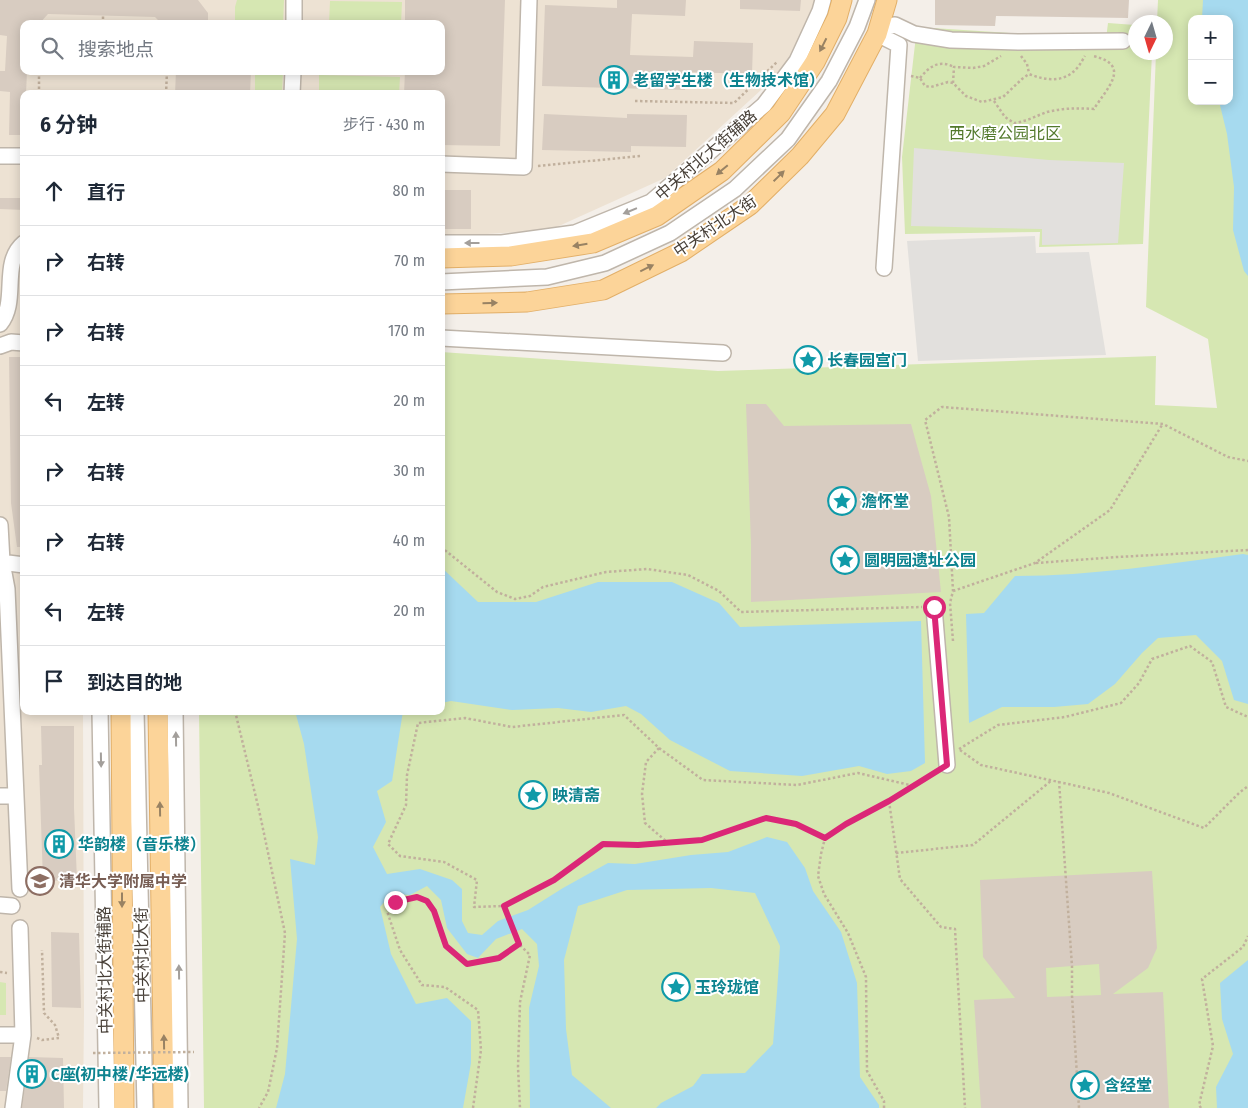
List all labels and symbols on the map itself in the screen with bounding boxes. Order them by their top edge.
north arrow [1128,15,1173,60]
one-way arrow [819,38,827,52]
building icon: 老留学生楼（生物技术馆） [599,65,629,95]
place label: 老留学生楼（生物技术馆） [633,71,825,90]
street label: 中关村北大街辅路 [651,106,761,204]
park label: 西水磨公园北区 [949,124,1061,143]
one-way arrow [716,165,729,176]
one-way arrow [773,170,785,182]
street label: 中关村北大街 [670,191,760,261]
one-way arrow [622,208,637,215]
one-way arrow [464,239,480,247]
one-way arrow [572,242,588,250]
one-way arrow [639,264,654,272]
one-way arrow [482,299,498,307]
place icon: 长春园宫门 [793,345,823,375]
place label: 长春园宫门 [827,351,907,370]
place icon: 澹怀堂 [827,486,857,516]
place label: 澹怀堂 [861,492,909,511]
place icon: 圆明园遗址公园 [830,545,860,575]
place label: 圆明园遗址公园 [864,551,976,570]
route start [923,596,946,619]
one-way arrow [171,731,179,747]
one-way arrow [97,752,105,768]
place icon: 映清斋 [518,780,548,810]
place label: 映清斋 [552,786,600,805]
one-way arrow [156,801,164,817]
building icon: 华韵楼（音乐楼） [44,829,74,859]
place label: 华韵楼（音乐楼） [78,835,206,854]
school or university icon: 清华大学附属中学 [25,866,55,896]
place label: 清华大学附属中学 [59,872,187,891]
route end [384,891,407,914]
one-way arrow [118,892,126,908]
street label: 中关村北大街辅路 [94,906,116,1034]
street label: 中关村北大街 [132,907,152,1003]
one-way arrow [174,964,182,980]
place icon: 玉玲珑馆 [661,972,691,1002]
place label: 玉玲珑馆 [695,978,759,997]
one-way arrow [159,1034,167,1050]
building icon: C座(初中楼/华远楼) [17,1059,47,1089]
place label: C座(初中楼/华远楼) [51,1065,189,1084]
place icon: 含经堂 [1070,1070,1100,1100]
place label: 含经堂 [1104,1076,1152,1095]

